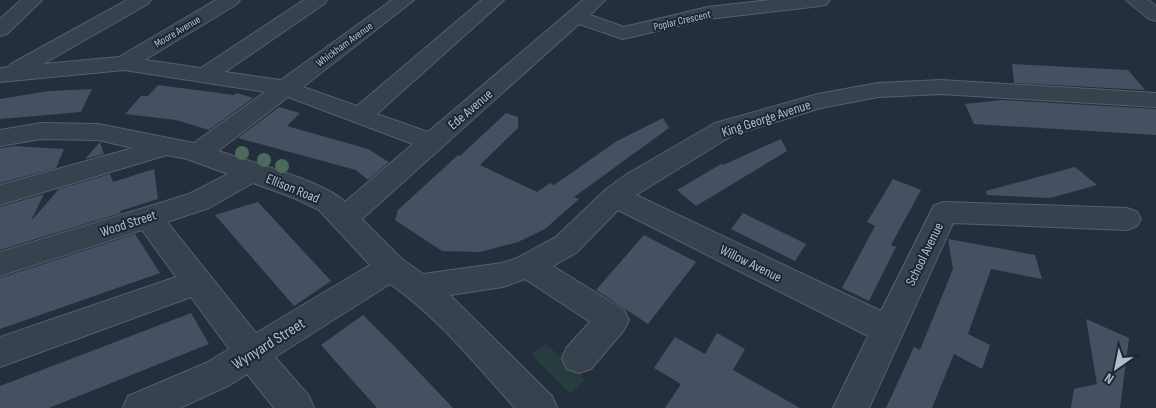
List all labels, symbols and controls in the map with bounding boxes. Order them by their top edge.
street label: Poplar Crescent [652,7,713,33]
street label: Moore Avenue [152,13,203,50]
street label: Whickham Avenue [313,19,375,69]
street label: Ede Avenue [445,85,496,133]
street label: King George Avenue [720,96,813,141]
street label: Ellison Road [264,170,322,207]
street label: Wood Street [98,206,158,241]
street label: School Avenue [902,220,947,289]
street label: Willow Avenue [717,241,785,286]
street label: Wynyard Street [229,314,309,374]
north arrow [1091,343,1141,393]
text: N [1101,369,1117,388]

